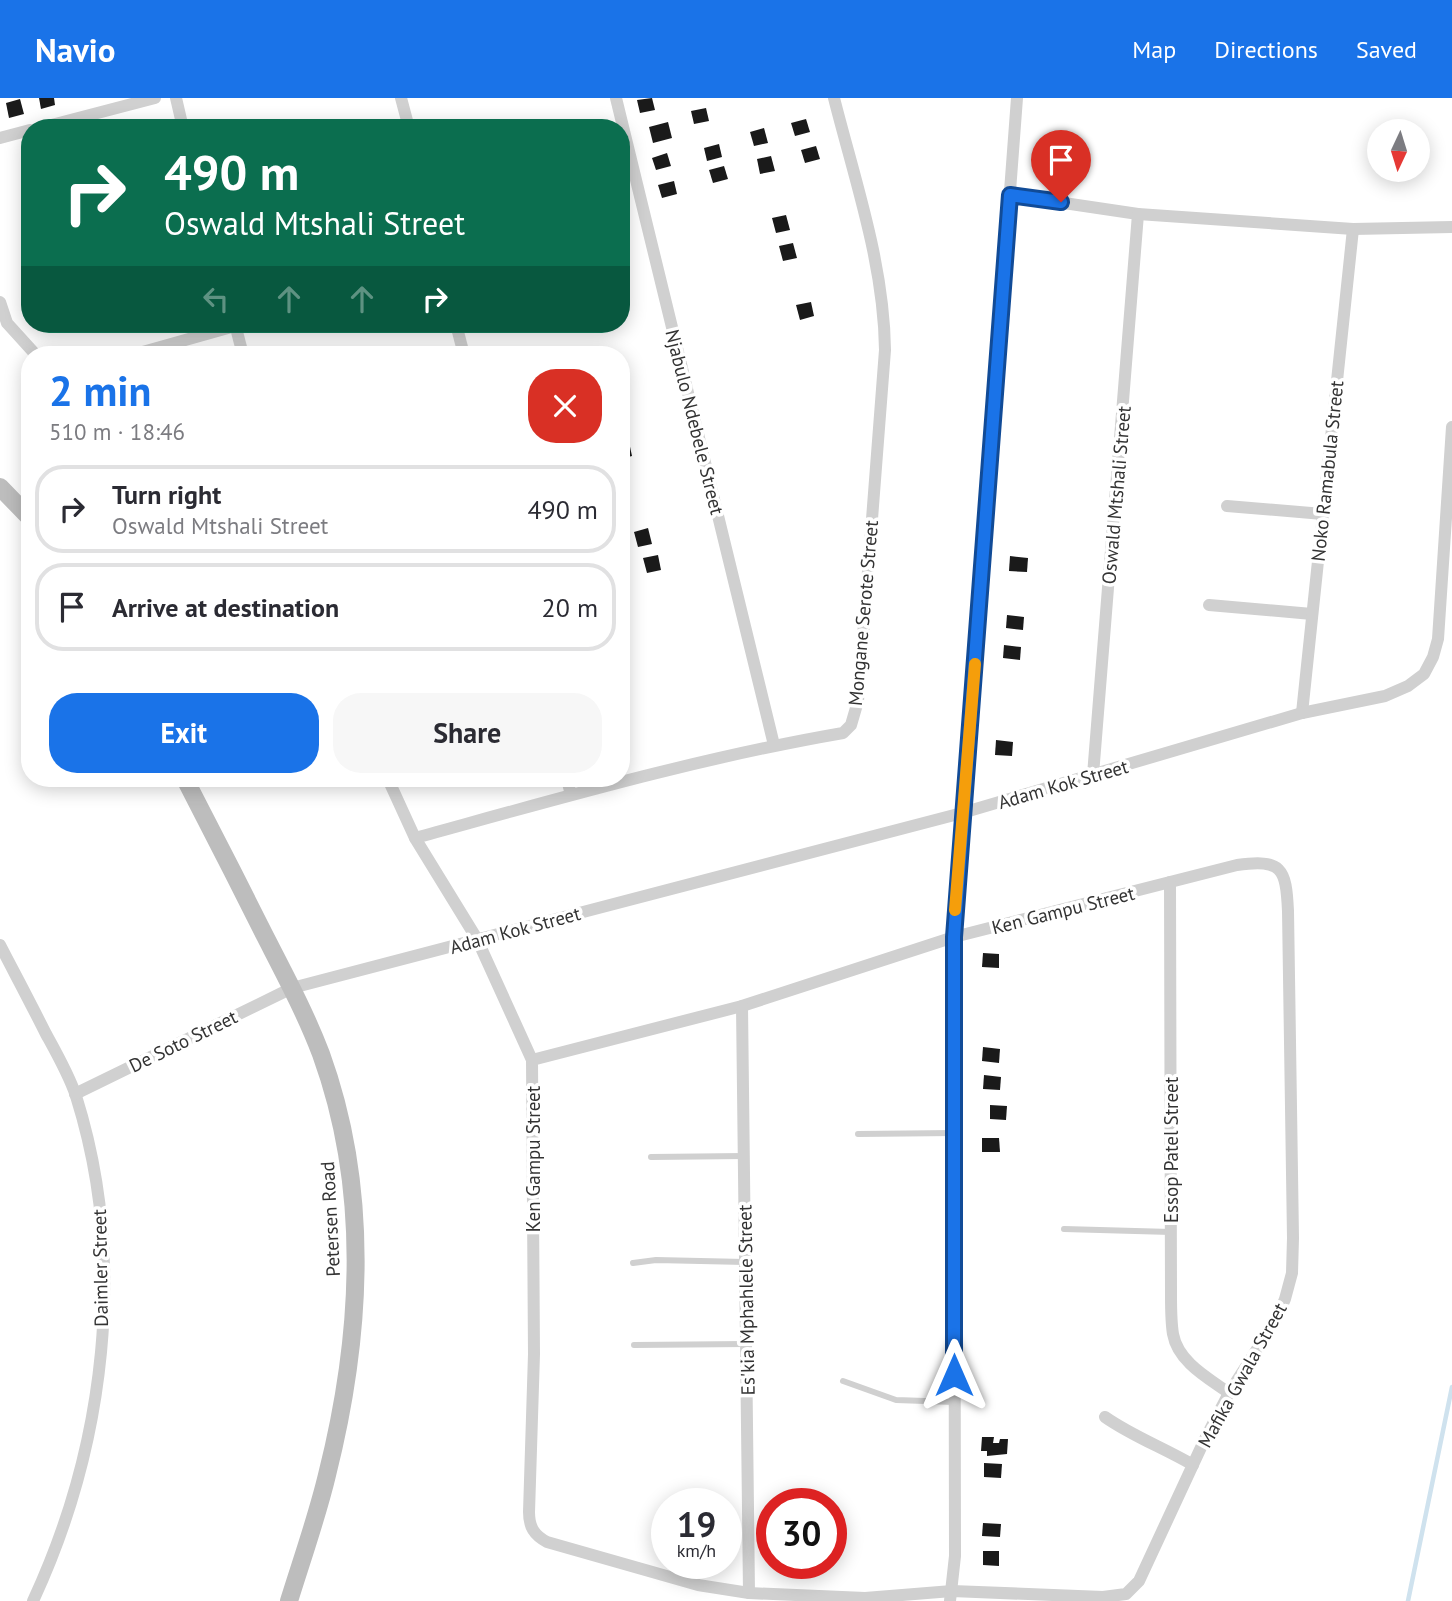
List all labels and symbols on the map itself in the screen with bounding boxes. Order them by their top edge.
north arrow [1367,119,1430,182]
pin [1031,130,1091,202]
street label: Njabulo Ndebele Street [660,327,730,518]
street label: Noko Ramabula Street [1306,379,1348,563]
street label: Oswald Mtshali Street [1096,404,1136,585]
street label: Mongane Serote Street [843,519,883,707]
street label: Adam Kok Street [995,754,1131,814]
street label: Ken Gampu Street [989,881,1137,939]
street label: Adam Kok Street [447,901,583,959]
street label: De Soto Street [125,1004,242,1078]
street label: Essop Patel Street [1159,1076,1183,1223]
street label: Ken Gampu Street [521,1085,545,1232]
street label: Petersen Road [315,1161,345,1277]
street label: Es'kia Mphahlele Street [732,1204,760,1395]
street label: Daimler Street [87,1208,113,1327]
street label: Mafika Gwala Street [1192,1298,1292,1452]
position arrow [917,1338,991,1412]
speed limit sign: 30 [756,1488,847,1579]

